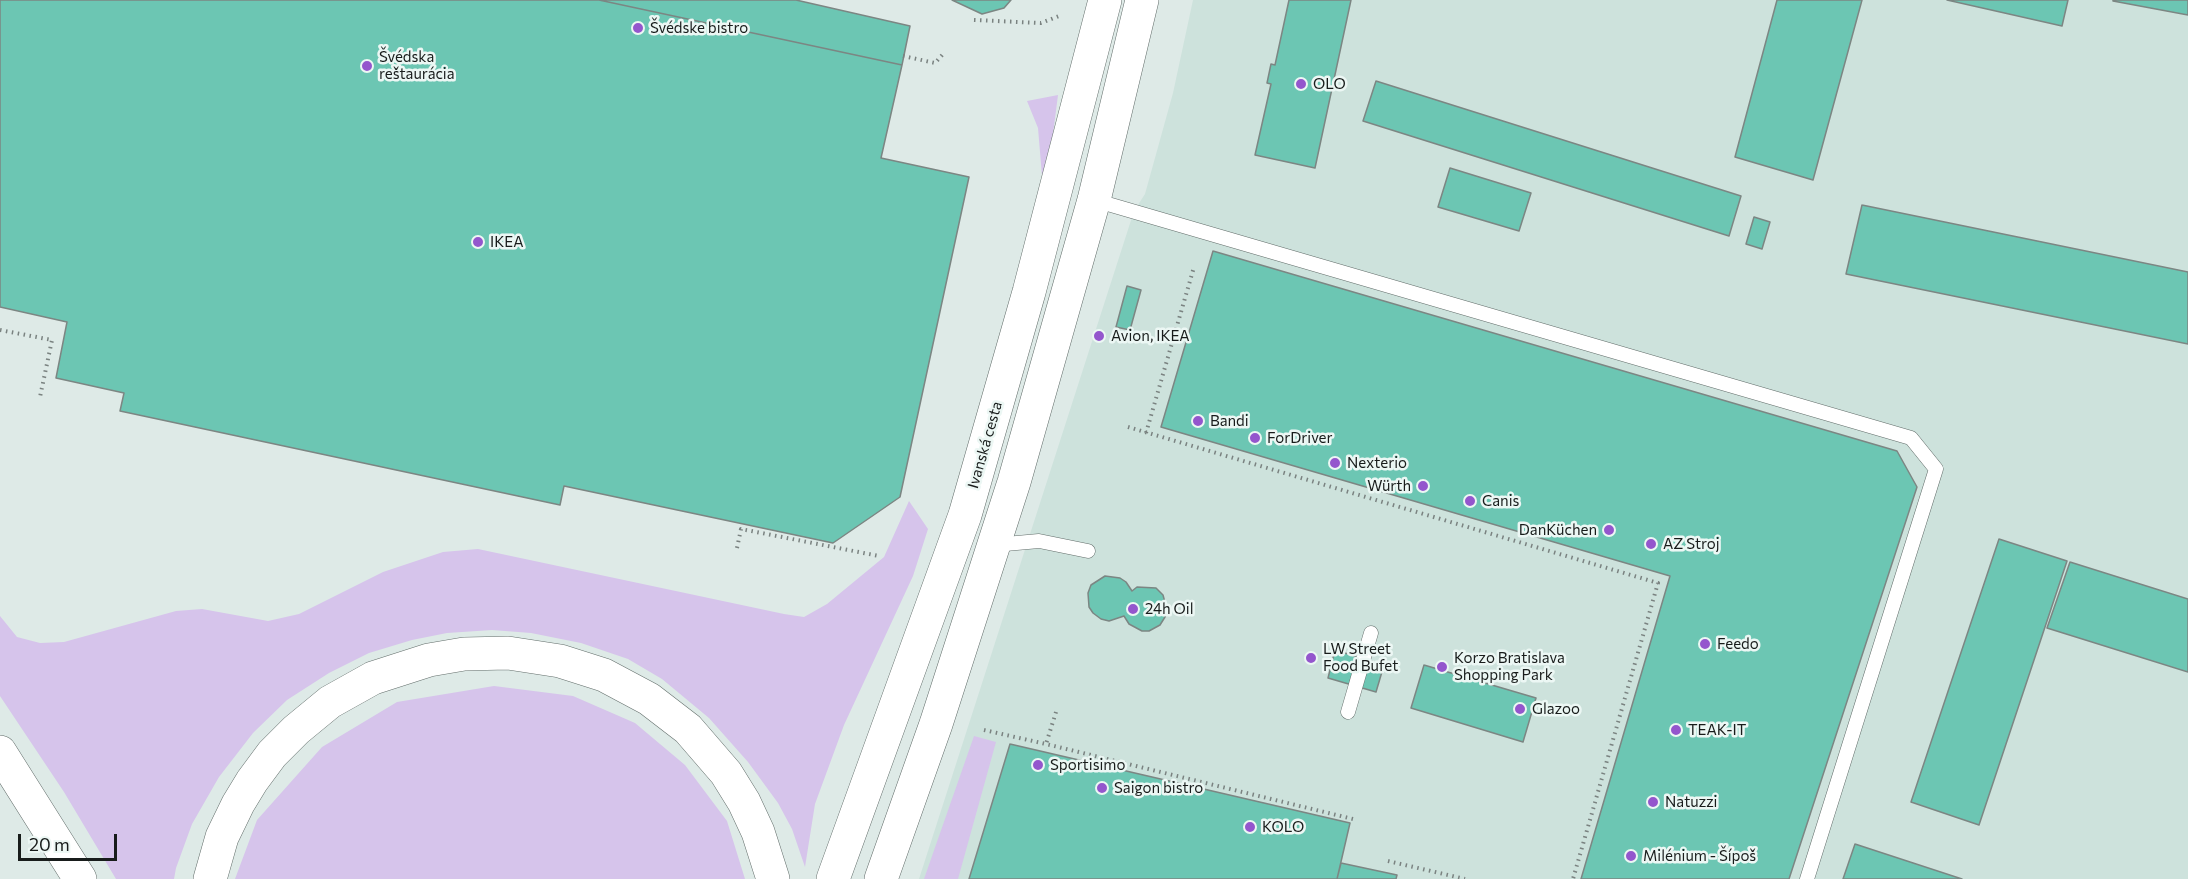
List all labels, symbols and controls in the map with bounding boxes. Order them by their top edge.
place label: Švédske bistro [650,19,748,37]
marker: Švédske bistro [631,21,645,35]
place label: Švédska reštaurácia [379,48,455,83]
marker: Švédska reštaurácia [360,59,374,73]
place label: OLO [1313,75,1346,93]
marker: OLO [1294,77,1308,91]
place label: IKEA [490,233,524,251]
marker: IKEA [471,235,485,249]
place label: Avion, IKEA [1111,327,1190,345]
marker: Avion, IKEA [1092,329,1106,343]
street label: Ivanská cesta [964,399,1006,491]
place label: Bandi [1210,412,1249,430]
marker: Bandi [1191,414,1205,428]
place label: ForDriver [1267,429,1332,447]
marker: ForDriver [1248,431,1262,445]
place label: Nexterio [1347,454,1407,472]
marker: Nexterio [1328,456,1342,470]
place label: Würth [1367,477,1411,495]
marker: Würth [1416,479,1430,493]
place label: Canis [1482,492,1519,510]
marker: Canis [1463,494,1477,508]
place label: DanKüchen [1519,521,1597,539]
marker: DanKüchen [1602,523,1616,537]
place label: AZ Stroj [1663,535,1720,553]
marker: AZ Stroj [1644,537,1658,551]
place label: 24h Oil [1145,600,1193,618]
marker: 24h Oil [1126,602,1140,616]
place label: Feedo [1717,635,1759,653]
marker: Feedo [1698,637,1712,651]
place label: LW Street Food Bufet [1323,640,1398,675]
place label: Korzo Bratislava Shopping Park [1454,649,1565,684]
marker: LW Street Food Bufet [1304,651,1318,665]
marker: Korzo Bratislava Shopping Park [1435,660,1449,674]
place label: Glazoo [1532,700,1580,718]
marker: Glazoo [1513,702,1527,716]
place label: TEAK-IT [1688,721,1746,739]
marker: TEAK-IT [1669,723,1683,737]
place label: Sportisimo [1050,756,1125,774]
marker: Sportisimo [1031,758,1045,772]
place label: Saigon bistro [1114,779,1203,797]
marker: Saigon bistro [1095,781,1109,795]
place label: Natuzzi [1665,793,1717,811]
marker: Natuzzi [1646,795,1660,809]
place label: KOLO [1262,818,1304,836]
marker: KOLO [1243,820,1257,834]
scale bar [21,822,120,860]
text: 20 m [29,833,70,855]
place label: Milénium - Šípoš [1643,847,1756,865]
marker: Milénium - Šípoš [1624,849,1638,863]

